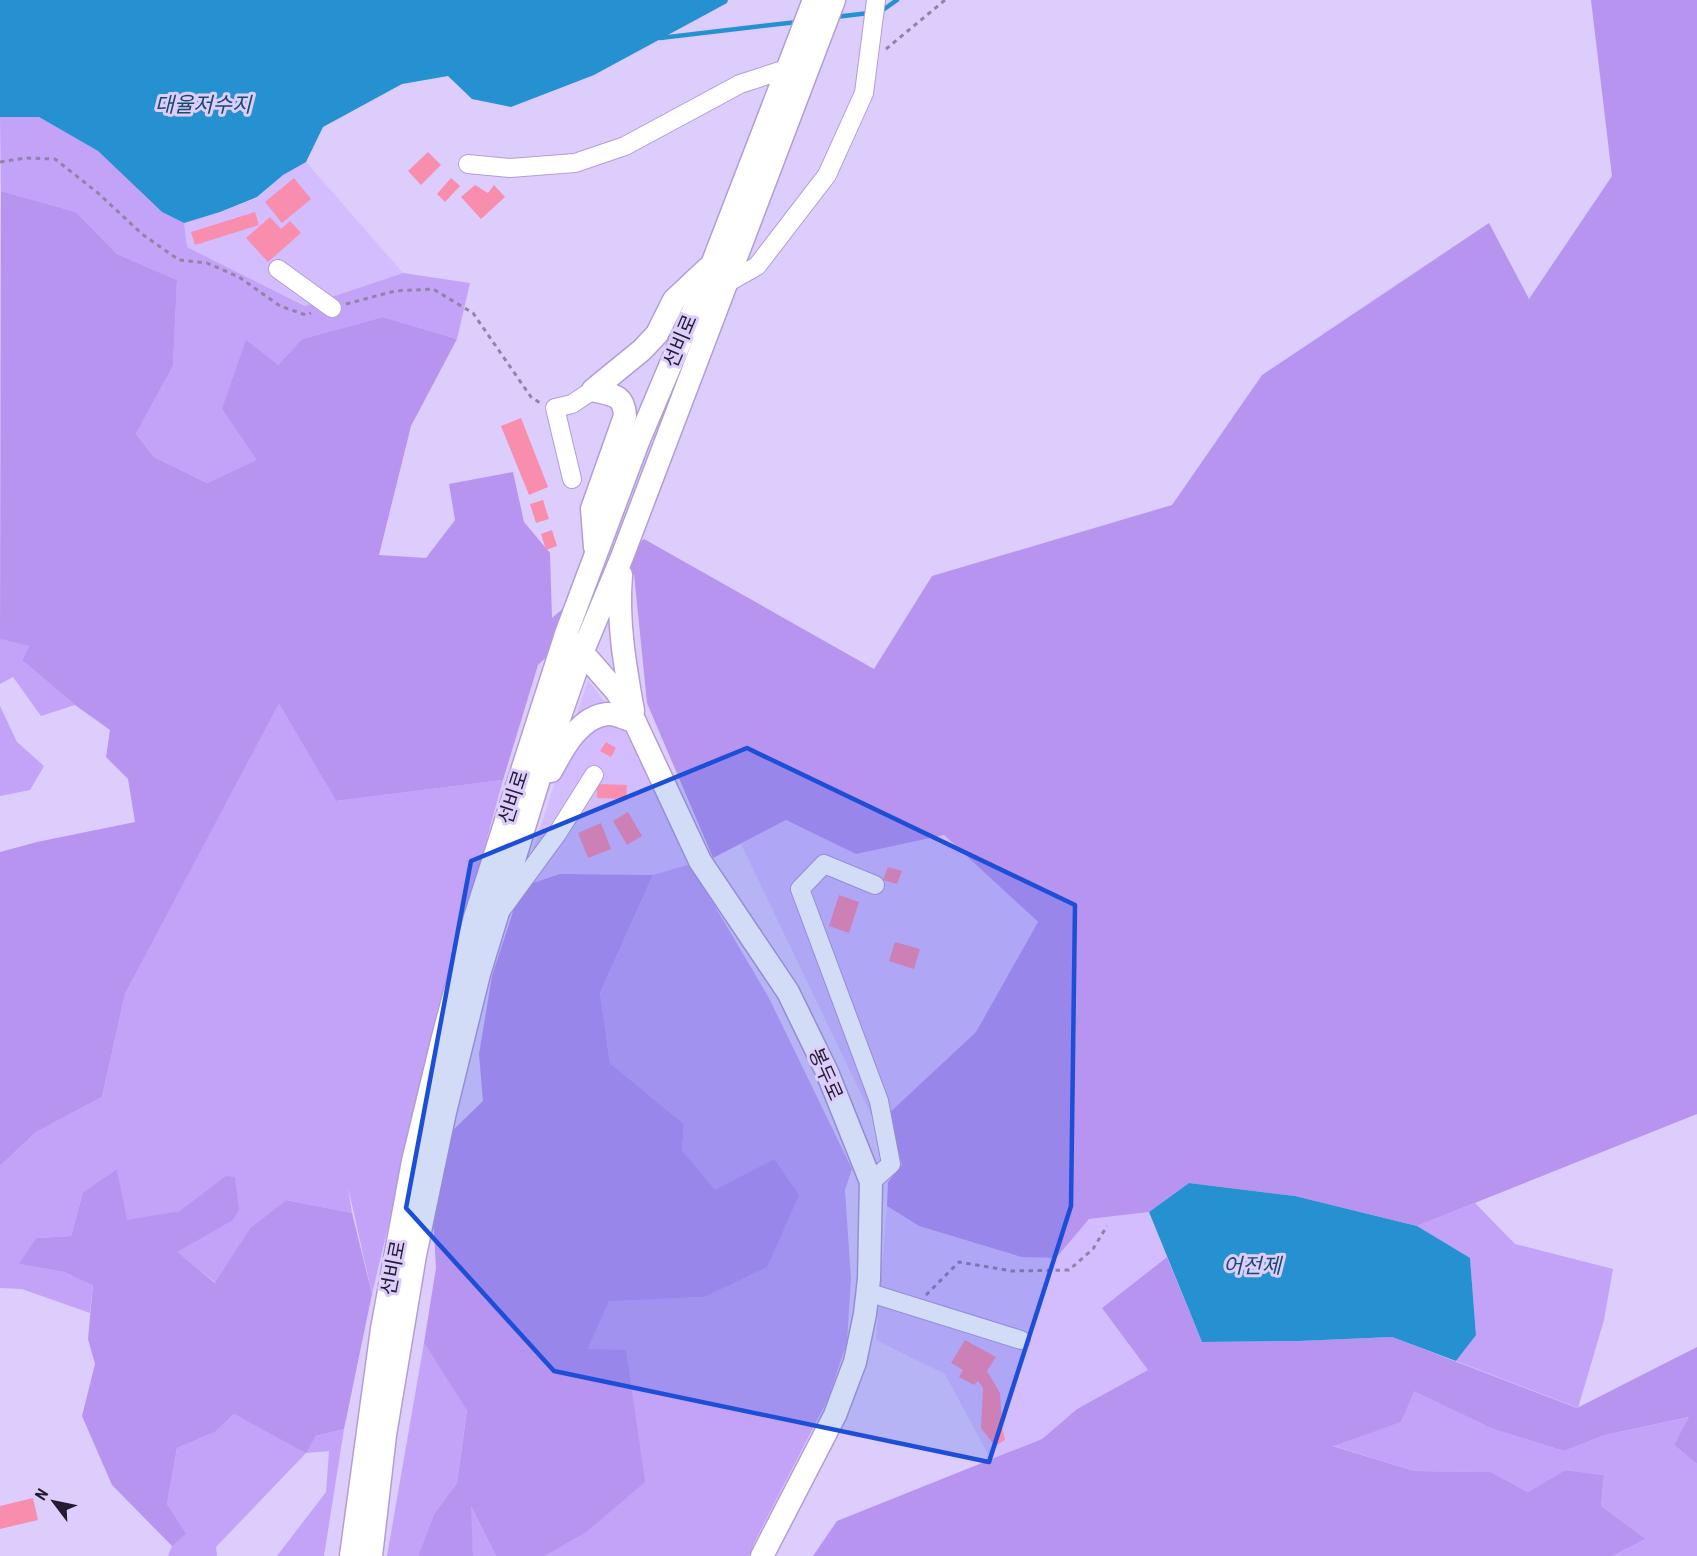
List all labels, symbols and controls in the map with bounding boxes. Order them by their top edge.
water label: 대율저수지 [155,93,253,117]
street label: 선비로 [658,311,702,371]
street label: 선비로 [493,767,533,827]
street label: 봉두로 [804,1044,848,1104]
street label: 선비로 [376,1239,410,1297]
water label: 어전제 [1223,1254,1284,1278]
north arrow [24,1472,84,1532]
text: N [31,1485,52,1504]

